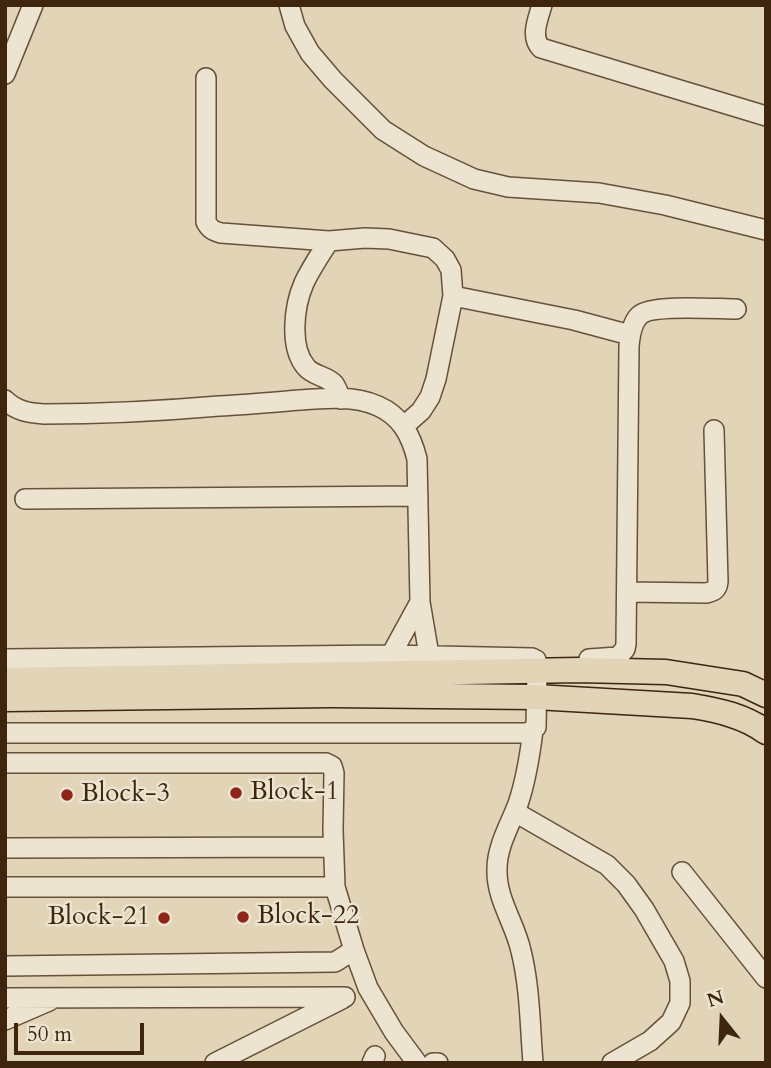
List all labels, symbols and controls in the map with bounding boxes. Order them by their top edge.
place label: Block-1 [250,777,339,809]
place label: Block-3 [81,779,170,811]
marker: Block-1 [228,785,244,801]
marker: Block-3 [59,787,75,803]
place label: Block-22 [257,901,359,933]
place label: Block-21 [48,902,150,934]
marker: Block-22 [235,909,251,925]
marker: Block-21 [156,910,172,926]
north arrow [687,984,757,1054]
text: N [704,984,727,1014]
scale bar [18,1009,147,1052]
text: 50 m [27,1020,72,1049]

